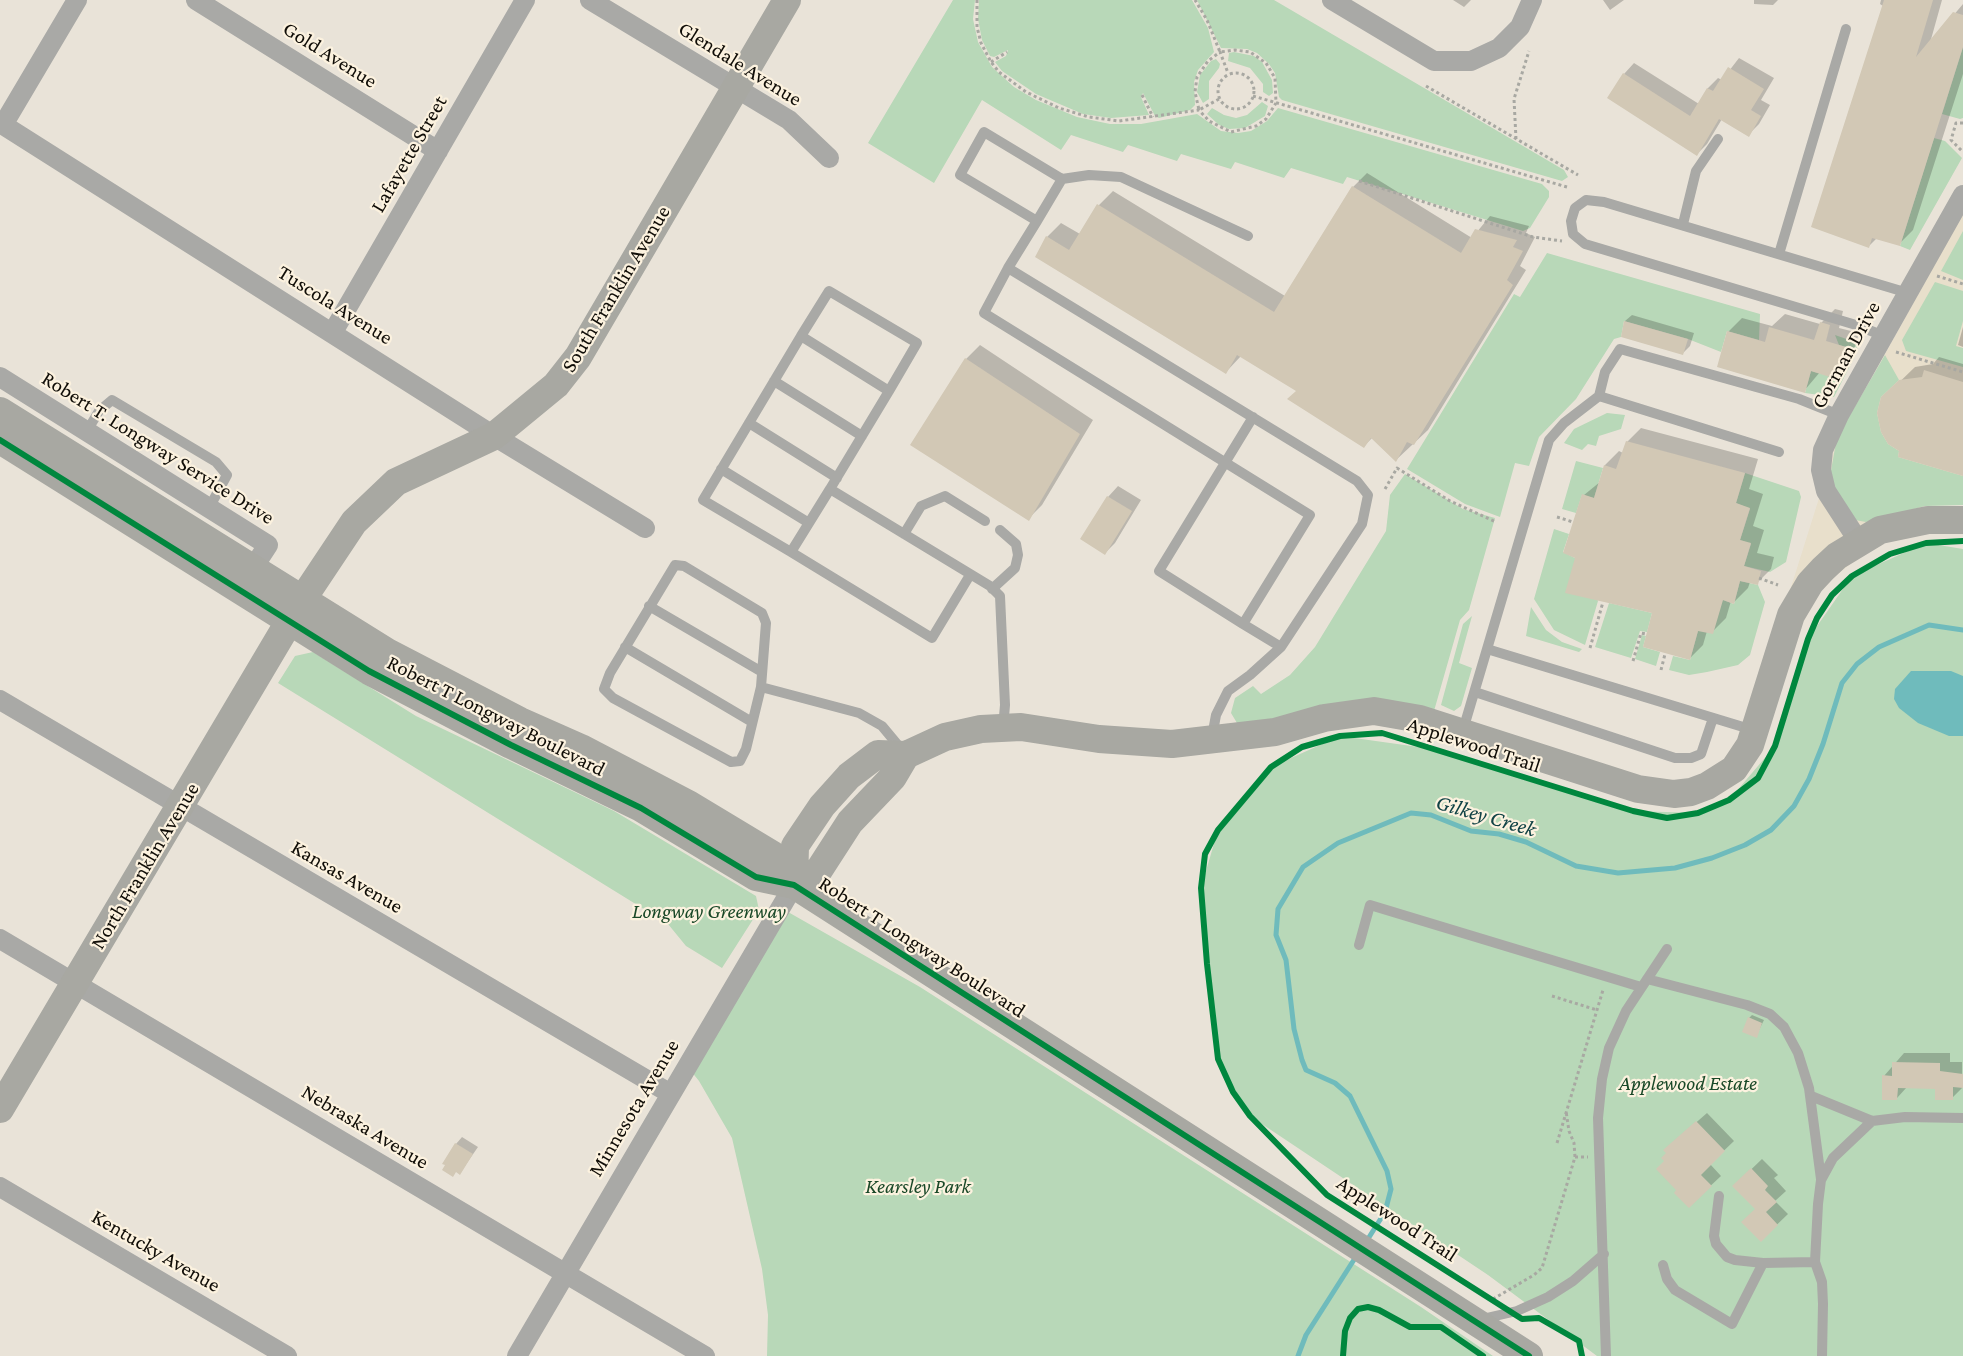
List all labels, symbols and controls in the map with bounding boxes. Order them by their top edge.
street label: Gold Avenue [278,16,382,94]
street label: Glendale Avenue [674,16,806,112]
street label: Lafayette Street [365,91,453,217]
street label: South Franklin Avenue [556,201,676,377]
street label: Tuscola Avenue [273,260,397,350]
street label: Gorman Drive [1806,297,1886,413]
street label: Robert T. Longway Service Drive [37,366,279,530]
street label: Robert T Longway Boulevard [383,650,609,782]
street label: Applewood Trail [1404,712,1544,778]
street label: North Franklin Avenue [85,778,205,954]
water label: Gilkey Creek [1433,789,1539,843]
street label: Kansas Avenue [287,835,407,919]
street label: Robert T Longway Boulevard [814,871,1030,1023]
park label: Longway Greenway [632,899,786,925]
street label: Minnesota Avenue [583,1035,685,1181]
park label: Applewood Estate [1619,1071,1757,1097]
street label: Nebraska Avenue [297,1079,433,1175]
street label: Applewood Trail [1332,1171,1462,1267]
park label: Kearsley Park [865,1174,971,1200]
street label: Kentucky Avenue [87,1204,225,1298]

